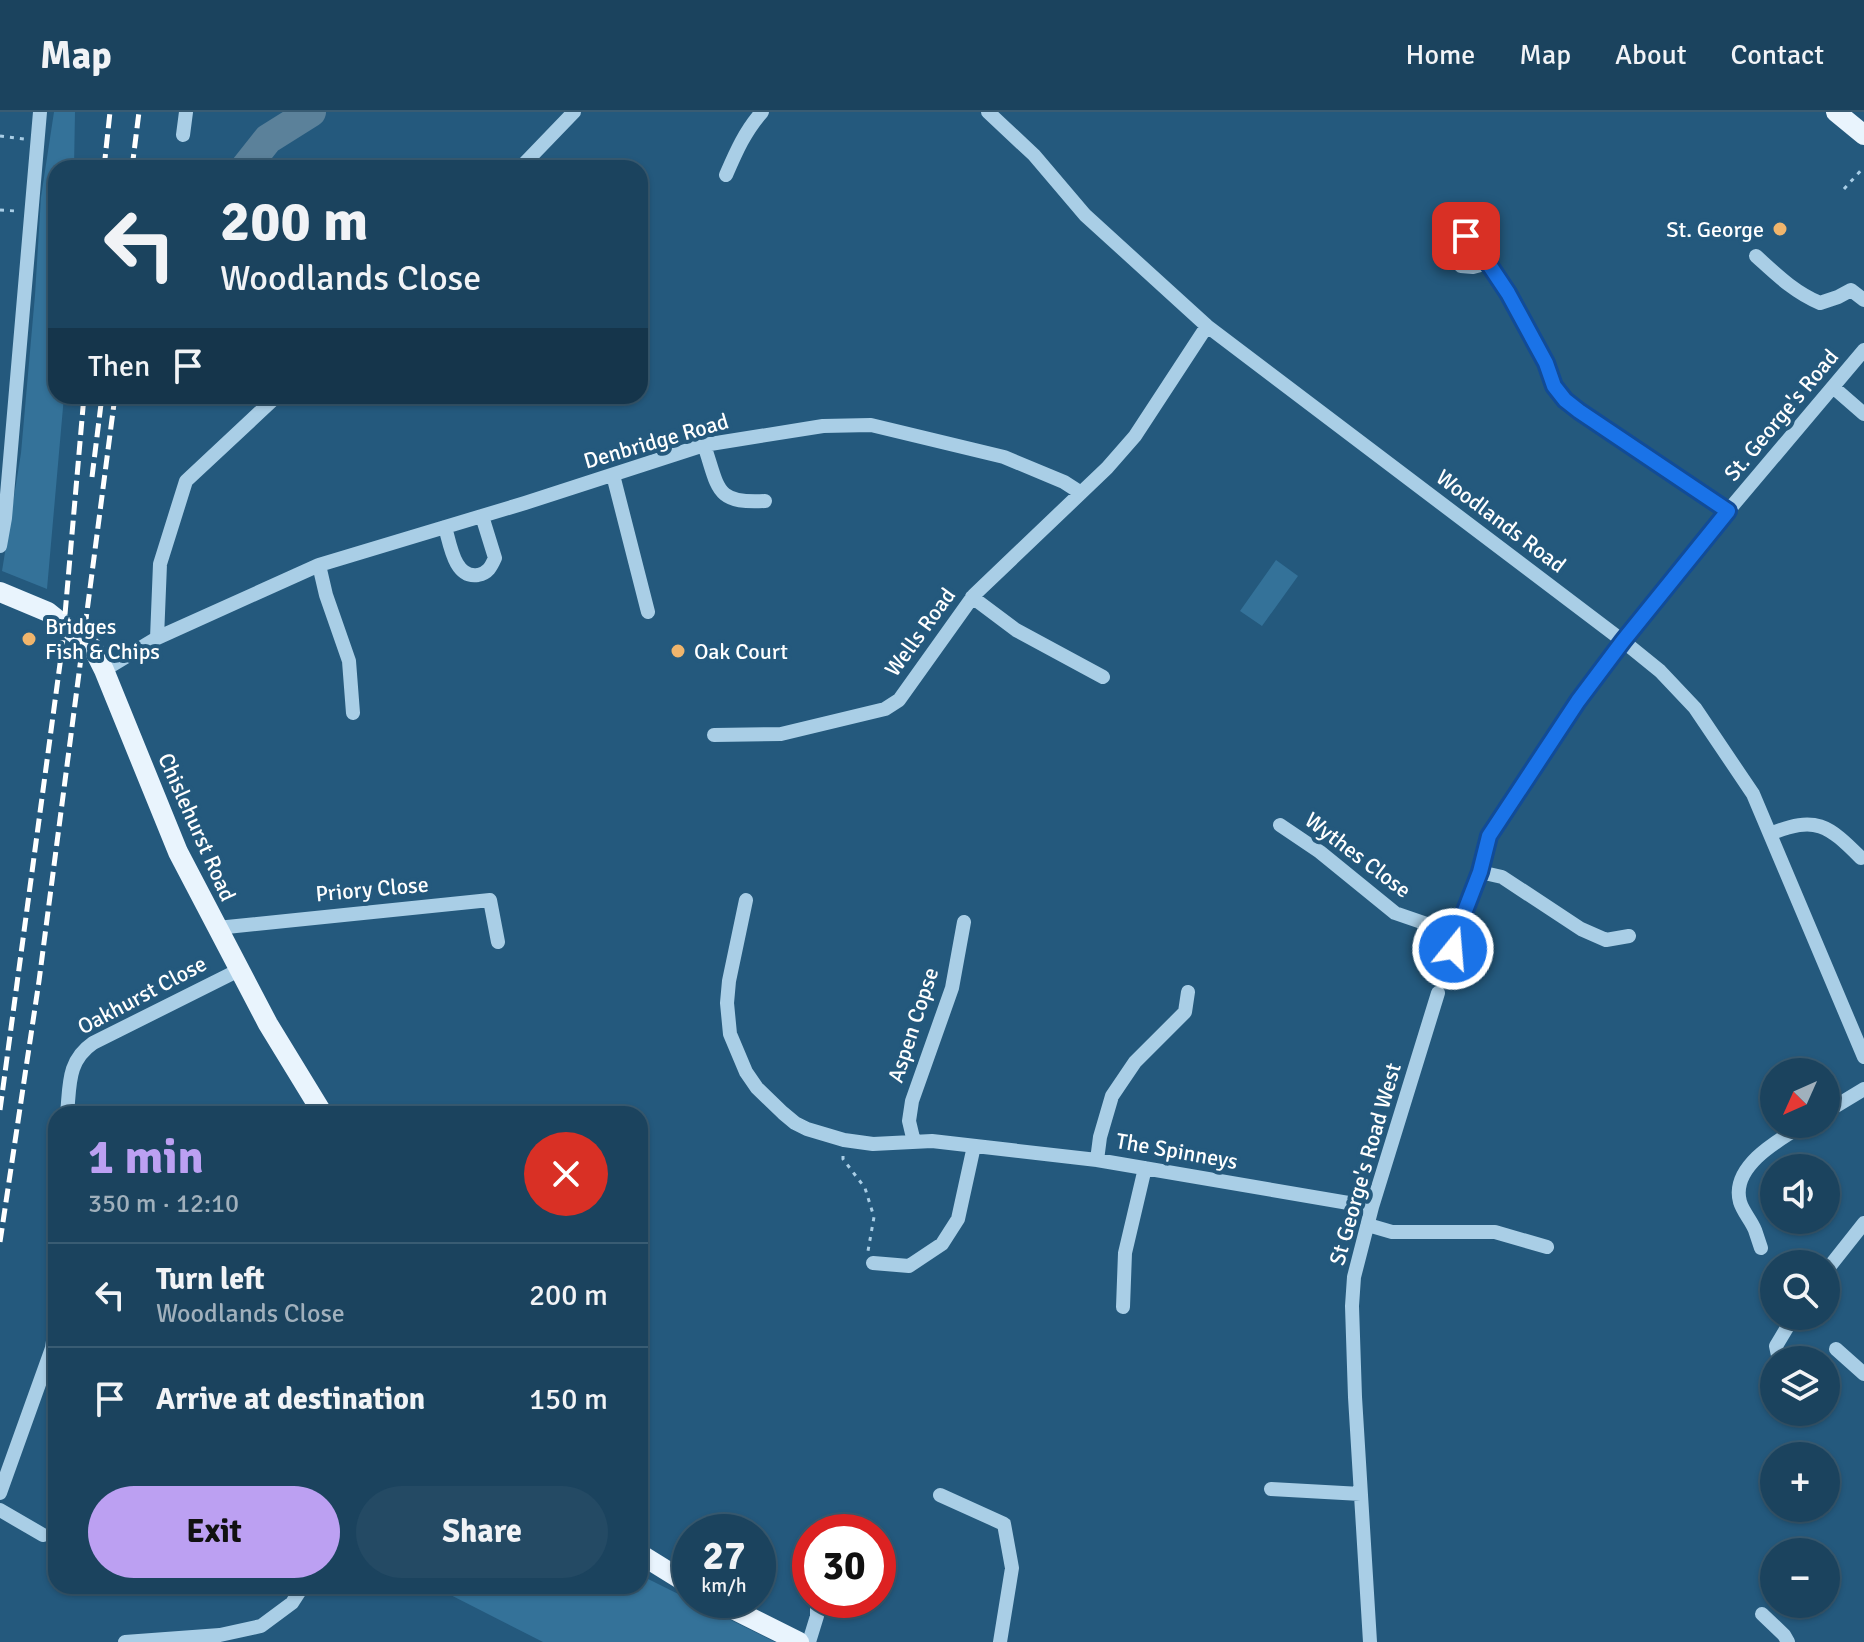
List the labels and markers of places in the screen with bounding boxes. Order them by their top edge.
pin [1432,202,1500,270]
place label: St. George [1666,216,1764,243]
marker: St. George [1771,220,1789,238]
place label: Bridges Fish & Chips [45,613,160,665]
marker: Bridges Fish & Chips [20,630,38,648]
place label: Oak Court [694,638,788,665]
marker: Oak Court [669,642,687,660]

